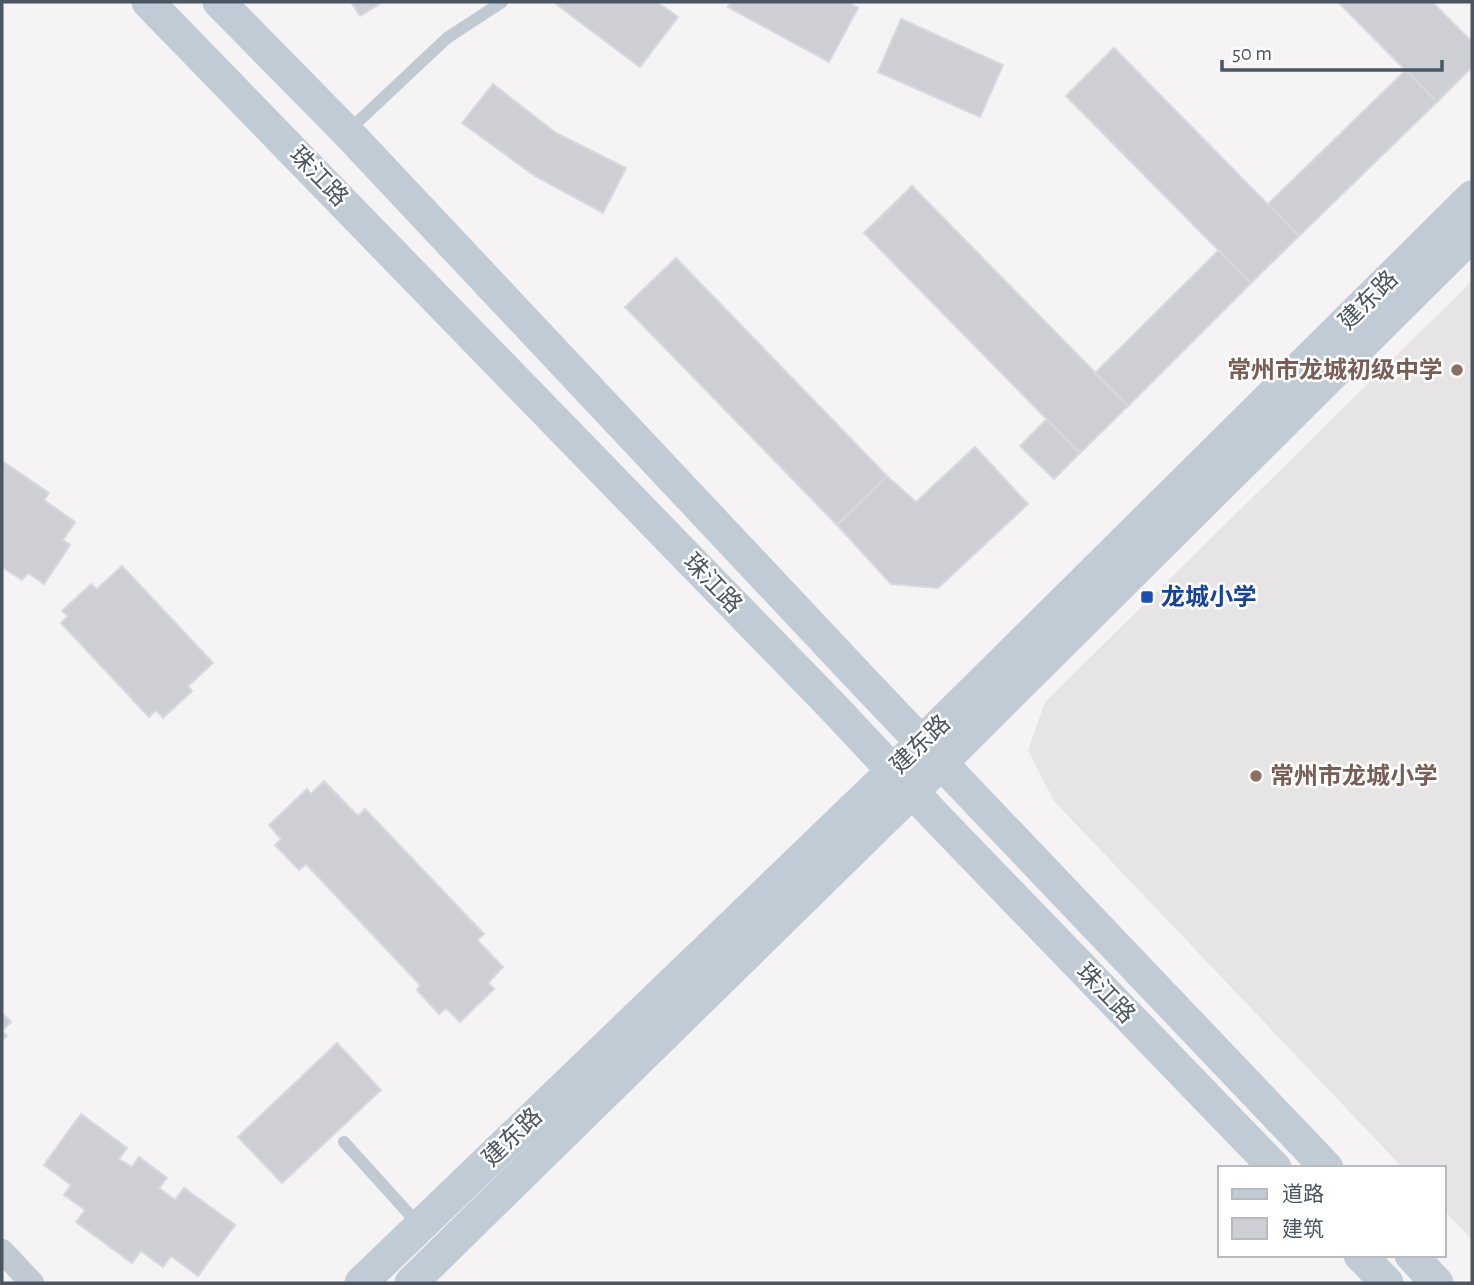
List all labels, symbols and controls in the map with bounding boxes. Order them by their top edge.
scale bar [1222,28,1442,72]
text: 50 m [1232,43,1272,64]
street label: 珠江路 [285,141,353,211]
street label: 建东路 [1333,265,1403,335]
place label: 常州市龙城初级中学 [1227,357,1443,383]
marker: 常州市龙城初级中学 [1449,362,1465,378]
street label: 珠江路 [679,548,747,618]
place label: 龙城小学 [1161,584,1257,610]
marker: 龙城小学 [1139,589,1155,605]
street label: 建东路 [885,710,955,778]
place label: 常州市龙城小学 [1270,763,1438,789]
marker: 常州市龙城小学 [1248,768,1264,784]
street label: 珠江路 [1072,958,1140,1028]
street label: 建东路 [477,1103,547,1171]
legend [1218,1166,1446,1257]
text: 道路 [1282,1183,1324,1205]
text: 建筑 [1282,1218,1324,1240]

